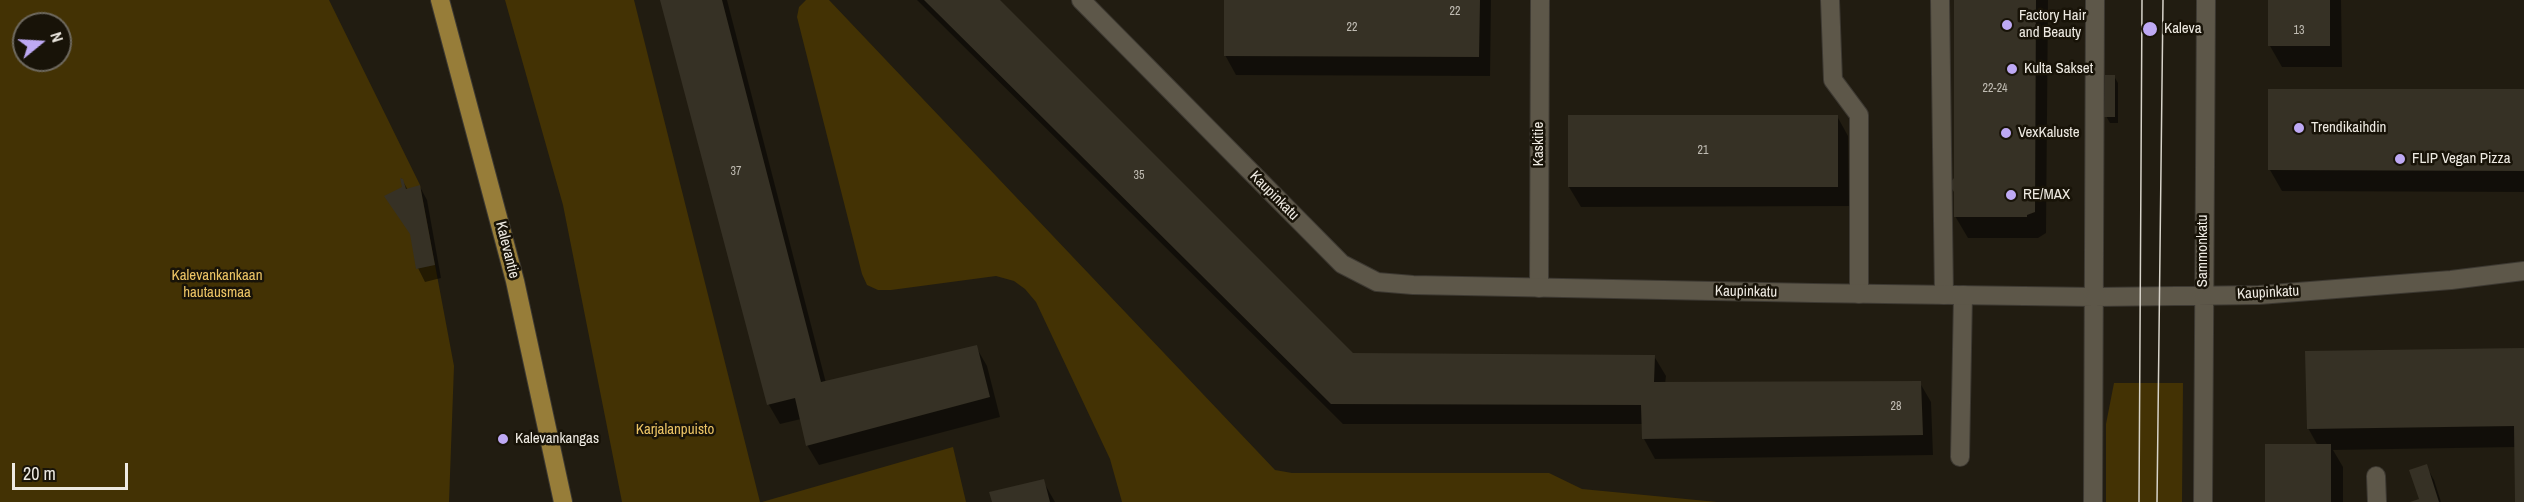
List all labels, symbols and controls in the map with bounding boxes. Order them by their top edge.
house number: 22 [1450,5,1460,19]
place label: Factory Hair and Beauty [2019,7,2086,42]
north arrow [12,12,72,72]
marker: Factory Hair and Beauty [2000,18,2014,32]
marker: Kaleva [2141,20,2159,38]
place label: Kaleva [2164,20,2202,38]
house number: 22 [1347,21,1357,35]
house number: 13 [2294,24,2304,38]
text: N [45,29,69,45]
place label: Kulta Sakset [2024,60,2093,78]
marker: Kulta Sakset [2005,62,2019,76]
house number: 22-24 [1982,82,2008,96]
place label: Trendikaihdin [2311,119,2386,137]
marker: Trendikaihdin [2292,121,2306,135]
street label: Kaskitie [1530,122,1548,166]
place label: VexKaluste [2018,124,2080,142]
marker: VexKaluste [1999,126,2013,140]
house number: 21 [1698,144,1708,158]
place label: FLIP Vegan Pizza [2412,150,2510,168]
marker: FLIP Vegan Pizza [2393,152,2407,166]
house number: 37 [731,165,741,179]
street label: Kaupinkatu [1246,168,1302,224]
house number: 35 [1134,169,1144,183]
place label: RE/MAX [2023,186,2070,204]
marker: RE/MAX [2004,188,2018,202]
street label: Sammonkatu [2194,215,2212,287]
street label: Kalevantie [491,220,523,280]
park label: Kalevankankaan hautausmaa [172,267,262,302]
street label: Kaupinkatu [1715,282,1777,302]
street label: Kaupinkatu [2236,282,2300,304]
house number: 28 [1891,400,1901,414]
park label: Karjalanpuisto [636,421,714,439]
place label: Kalevankangas [515,430,599,448]
marker: Kalevankangas [496,432,510,446]
scale bar [15,451,130,489]
text: 20 m [23,461,56,486]

